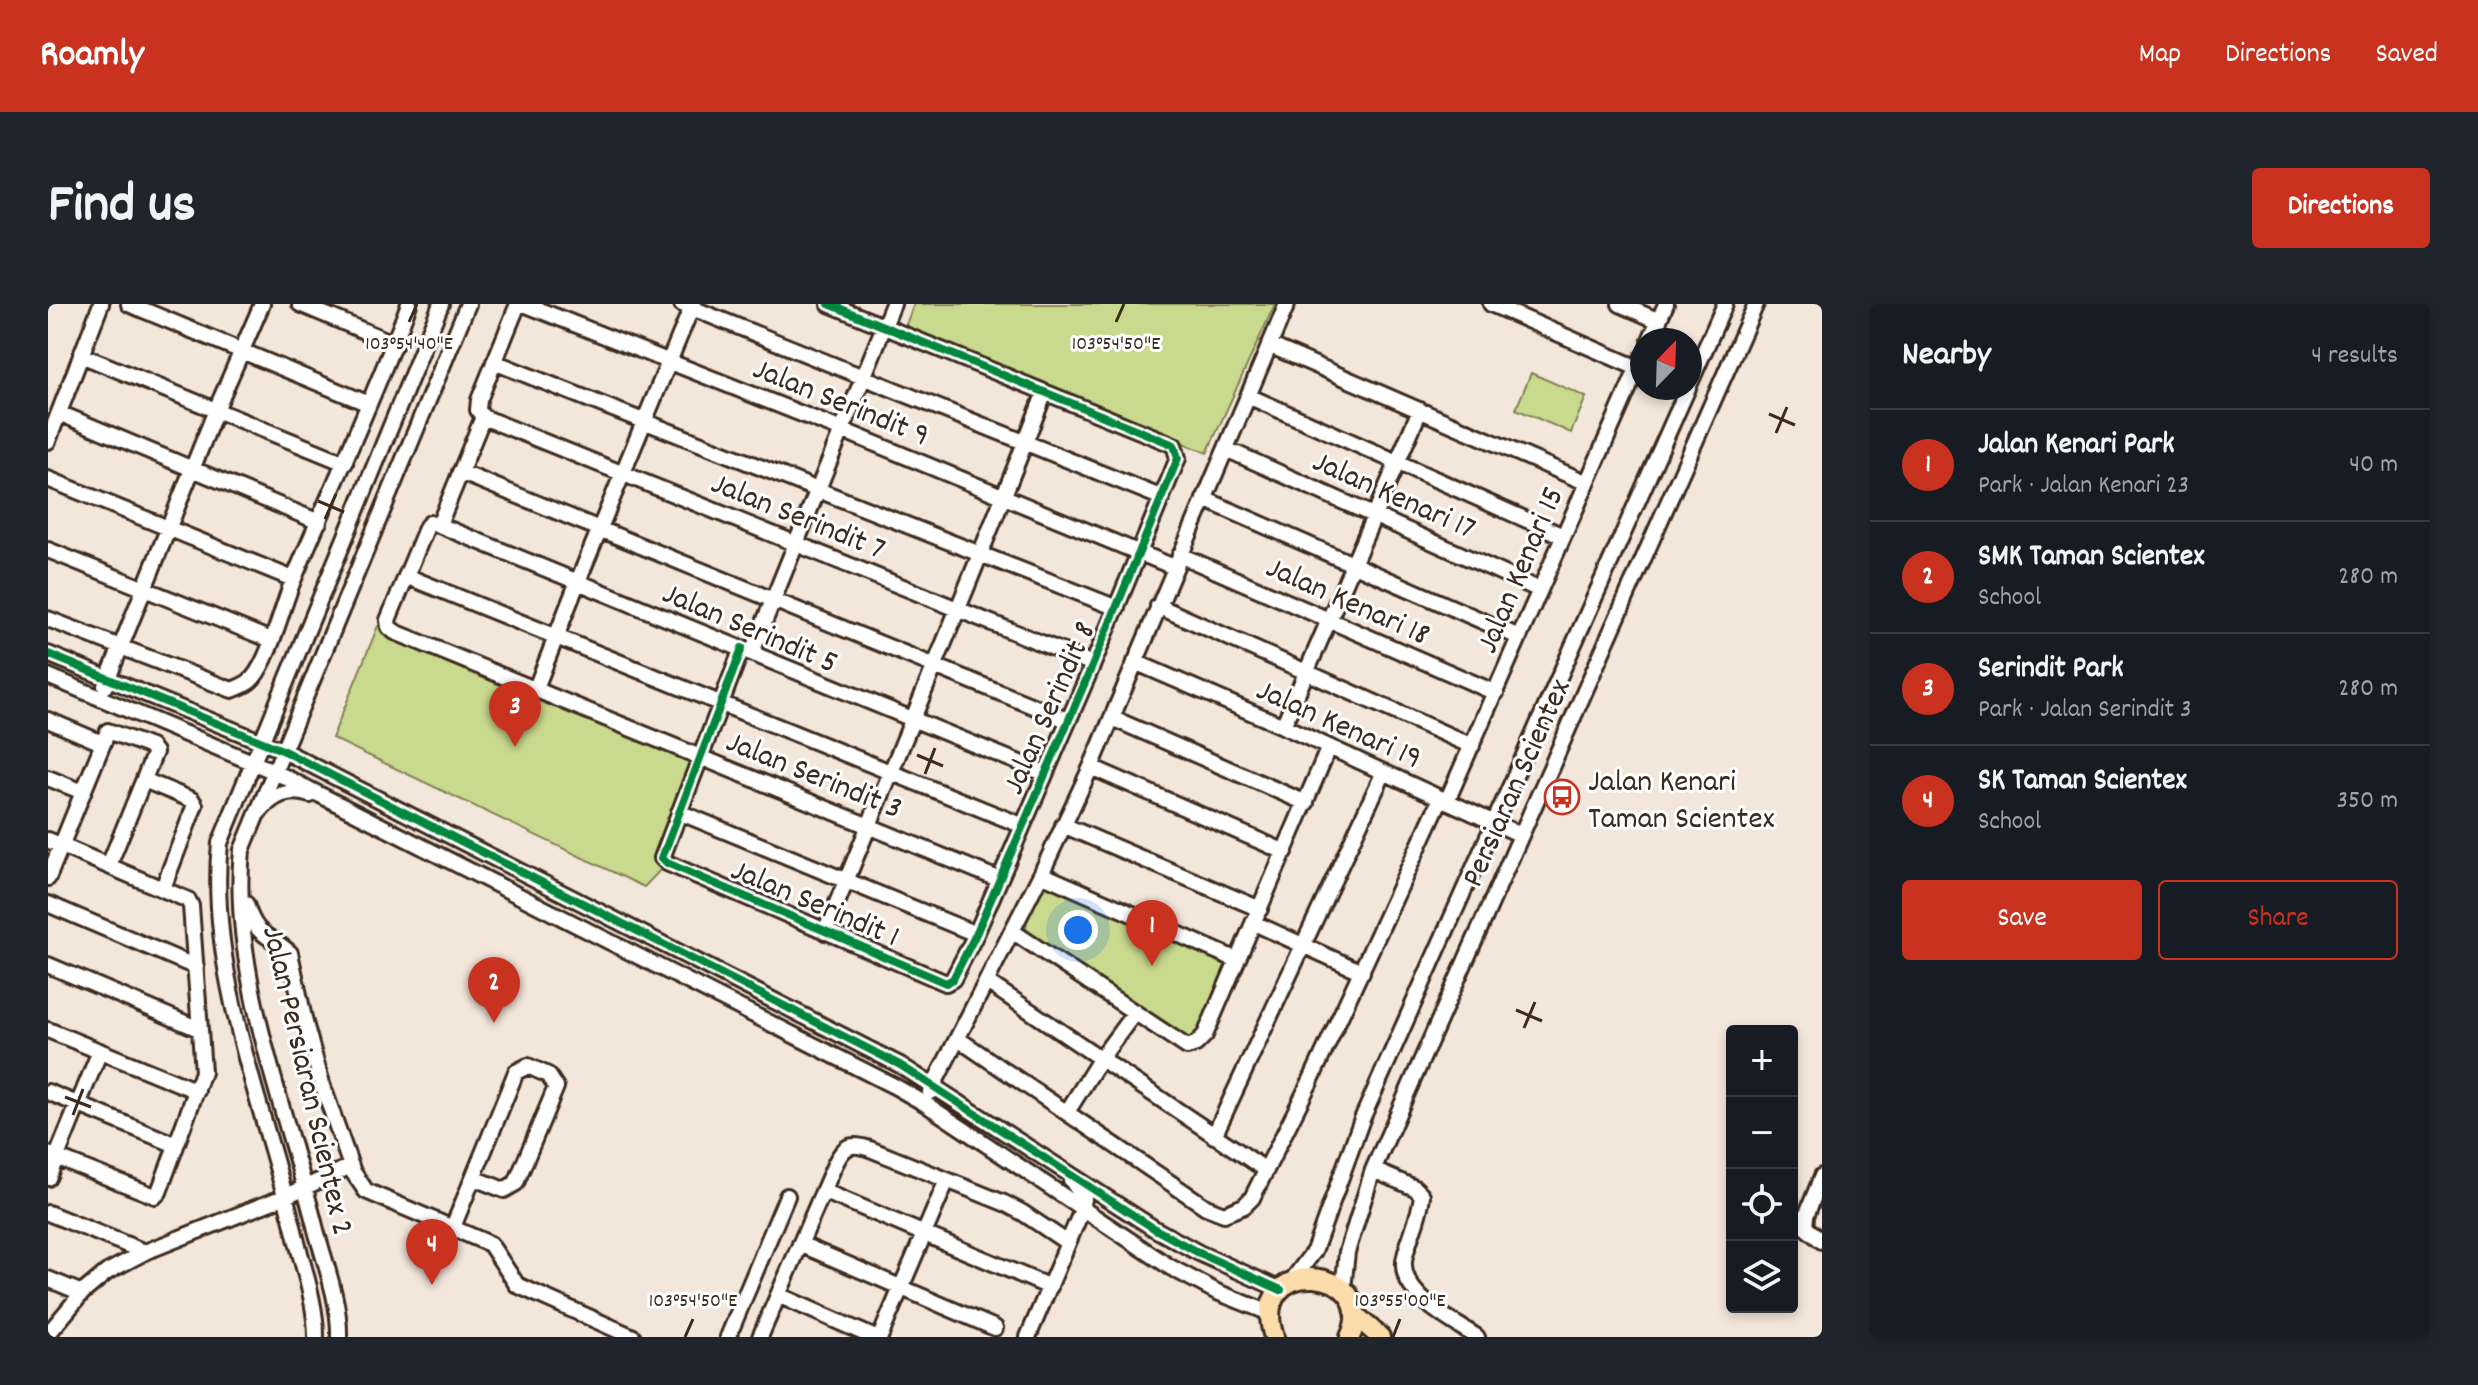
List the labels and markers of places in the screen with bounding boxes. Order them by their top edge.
pin: 3 [489,681,541,747]
place label: Jalan Kenari Taman Scientex [1588,761,1774,844]
bus stop icon: Jalan Kenari Taman Scientex [1543,778,1581,816]
pin: 1 [1126,900,1178,966]
pin: 2 [468,957,520,1023]
pin: 4 [406,1219,458,1285]

